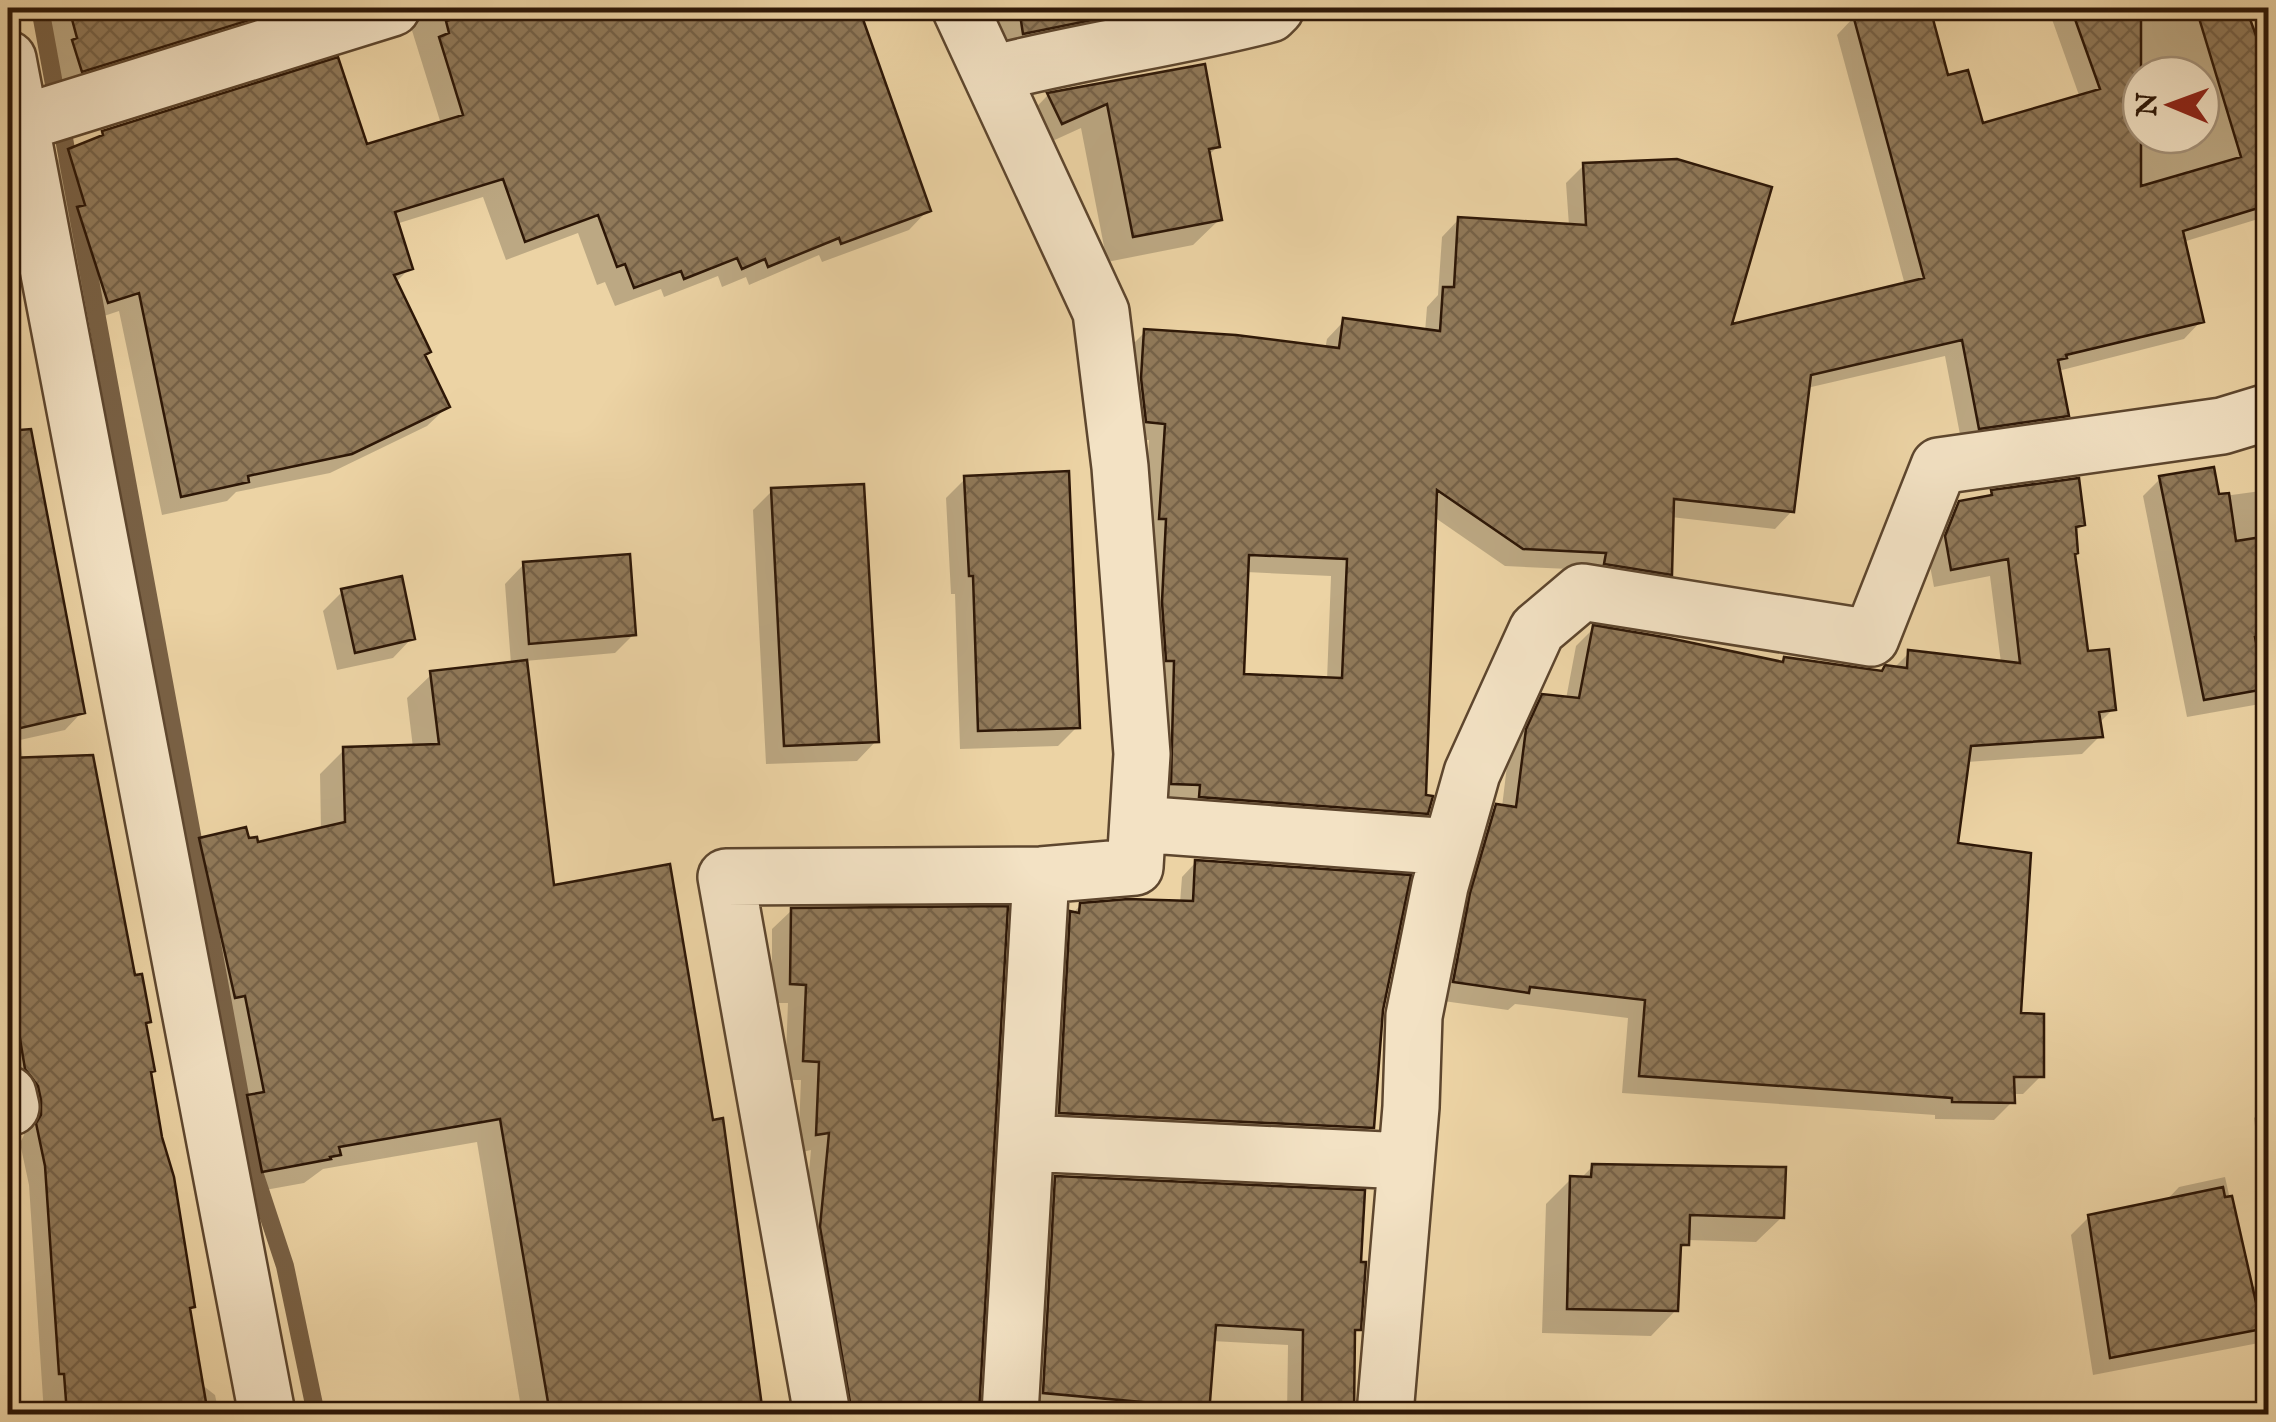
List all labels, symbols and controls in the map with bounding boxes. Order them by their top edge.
north arrow [2121,55,2221,155]
text: N [2131,92,2166,118]

